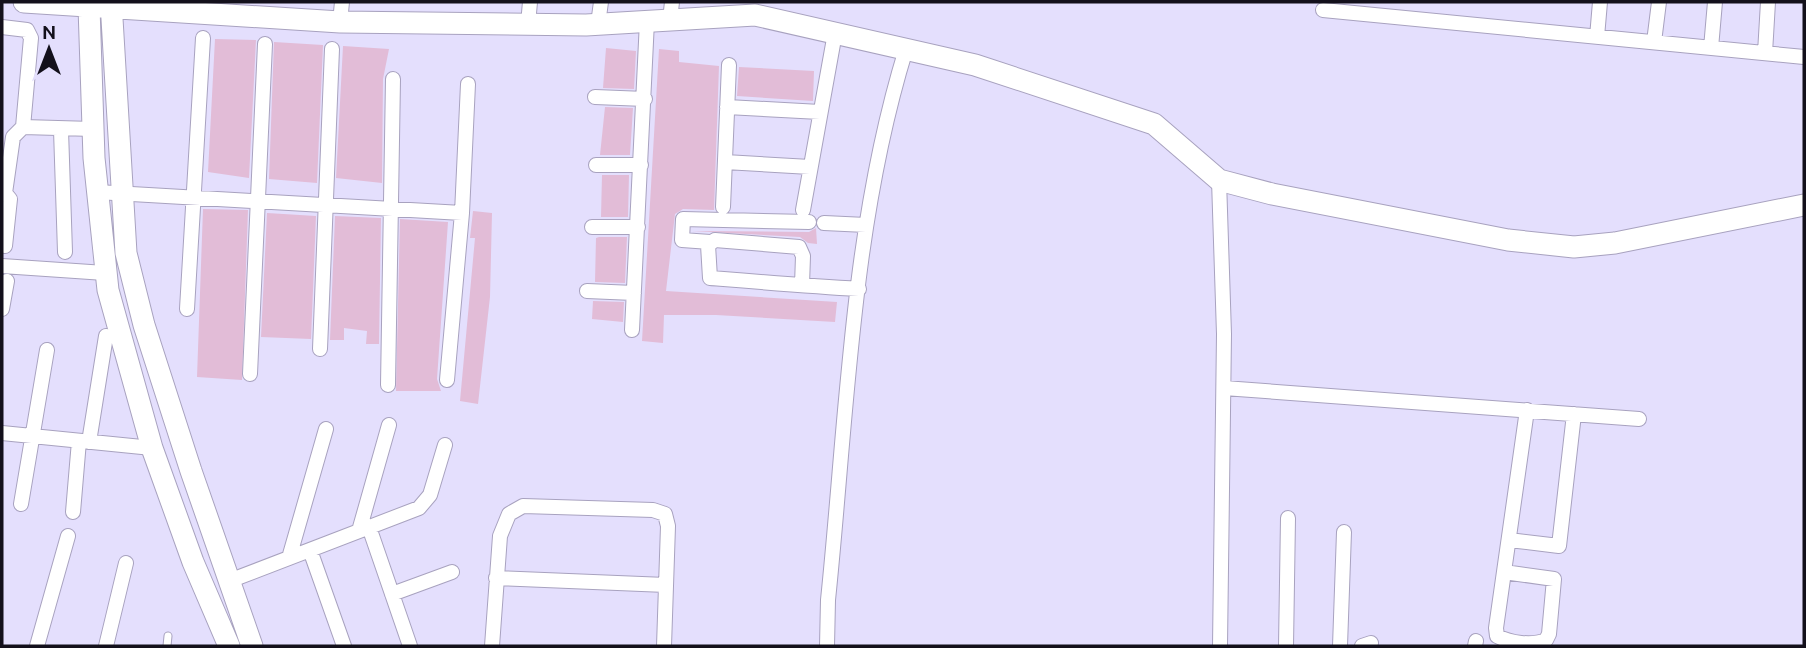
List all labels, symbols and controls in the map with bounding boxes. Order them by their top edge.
north arrow [14,14,84,84]
text: N [42,21,56,43]

